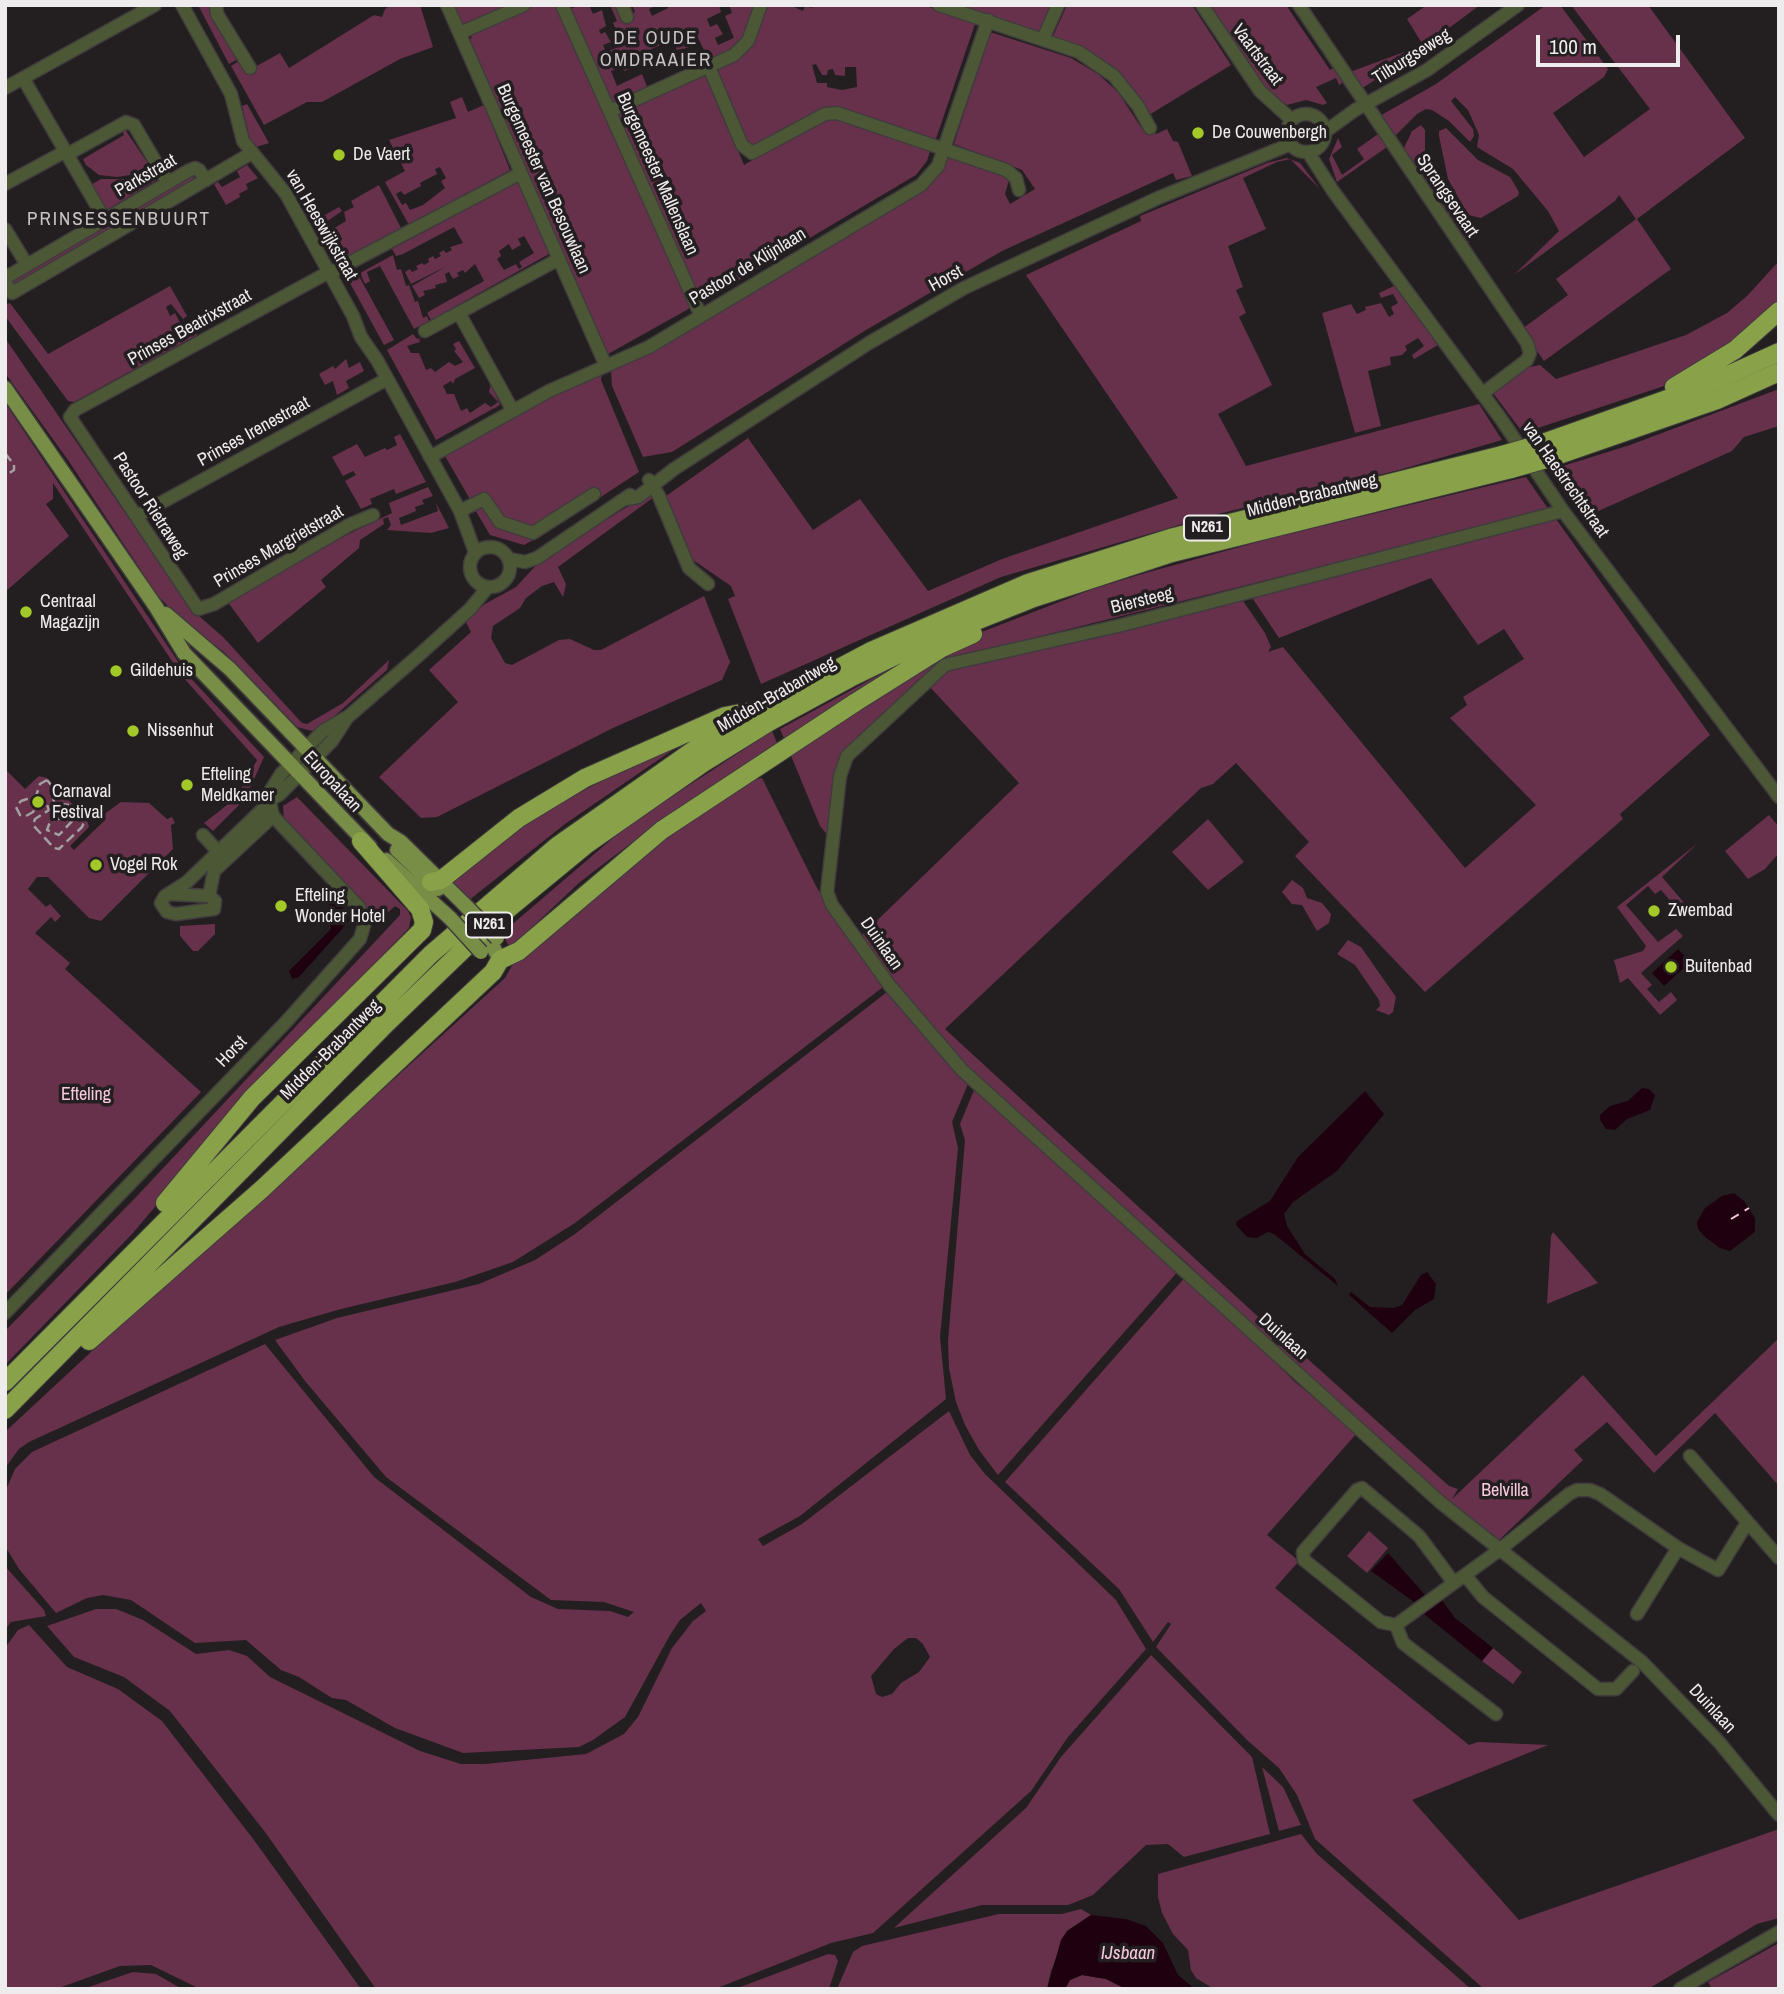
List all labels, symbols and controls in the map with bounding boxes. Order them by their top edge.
street label: Vaartstraat [1227,20,1287,90]
scale bar [1539,21,1682,65]
street label: Tilburgseweg [1369,24,1455,90]
district label: DE OUDE OMDRAAIER [601,28,711,72]
text: 100 m [1549,32,1597,61]
street label: Burgemeester van Besouwlaan [491,81,595,277]
street label: Burgemeester Mallenslaan [611,89,703,259]
place label: De Couwenbergh [1212,122,1327,144]
marker: De Couwenbergh [1190,125,1206,141]
place label: De Vaert [353,144,410,166]
marker: De Vaert [331,147,347,163]
street label: Parkstraat [111,150,181,202]
street label: Sprangsevaart [1411,150,1483,242]
street label: van Heeswijkstraat [280,166,362,284]
district label: PRINSESSENBUURT [29,209,209,231]
street label: Pastoor de Klijnlaan [686,224,810,310]
street label: Horst [925,261,967,297]
street label: Prinses Beatrixstraat [124,285,256,371]
street label: Prinses Irenestraat [194,392,314,472]
street label: van Haestrechtstraat [1517,418,1613,542]
street label: Pastoor Rietraweg [108,449,192,563]
street label: Midden-Brabantweg [1245,469,1379,523]
street label: Prinses Margrietstraat [210,501,348,593]
road number: N261 [1184,516,1230,540]
street label: Biersteeg [1109,583,1175,619]
place label: Centraal Magazijn [40,591,100,634]
marker: Centraal Magazijn [18,604,34,620]
street label: Midden-Brabantweg [714,652,840,738]
place label: Gildehuis [130,660,193,682]
marker: Gildehuis [108,663,124,679]
place label: Nissenhut [147,720,213,742]
marker: Nissenhut [125,723,141,739]
street label: Europalaan [298,747,366,817]
place label: Efteling Meldkamer [201,764,274,806]
marker: Efteling Meldkamer [179,777,195,793]
place label: Carnaval Festival [52,781,111,824]
marker: Carnaval Festival [30,794,46,810]
place label: Vogel Rok [110,854,177,876]
marker: Vogel Rok [88,857,104,873]
place label: Efteling Wonder Hotel [295,885,385,928]
marker: Efteling Wonder Hotel [273,898,289,914]
place label: Zwembad [1668,900,1733,922]
marker: Zwembad [1646,903,1662,919]
road number: N261 [466,912,512,937]
street label: Duinlaan [855,914,907,974]
place label: Buitenbad [1685,956,1752,978]
marker: Buitenbad [1663,959,1679,975]
street label: Midden-Brabantweg [276,995,386,1105]
street label: Horst [212,1032,252,1072]
park label: Efteling [61,1084,111,1106]
street label: Duinlaan [1254,1309,1312,1365]
park label: Belvilla [1481,1480,1529,1502]
street label: Duinlaan [1684,1680,1740,1738]
water label: IJsbaan [1101,1943,1155,1965]

